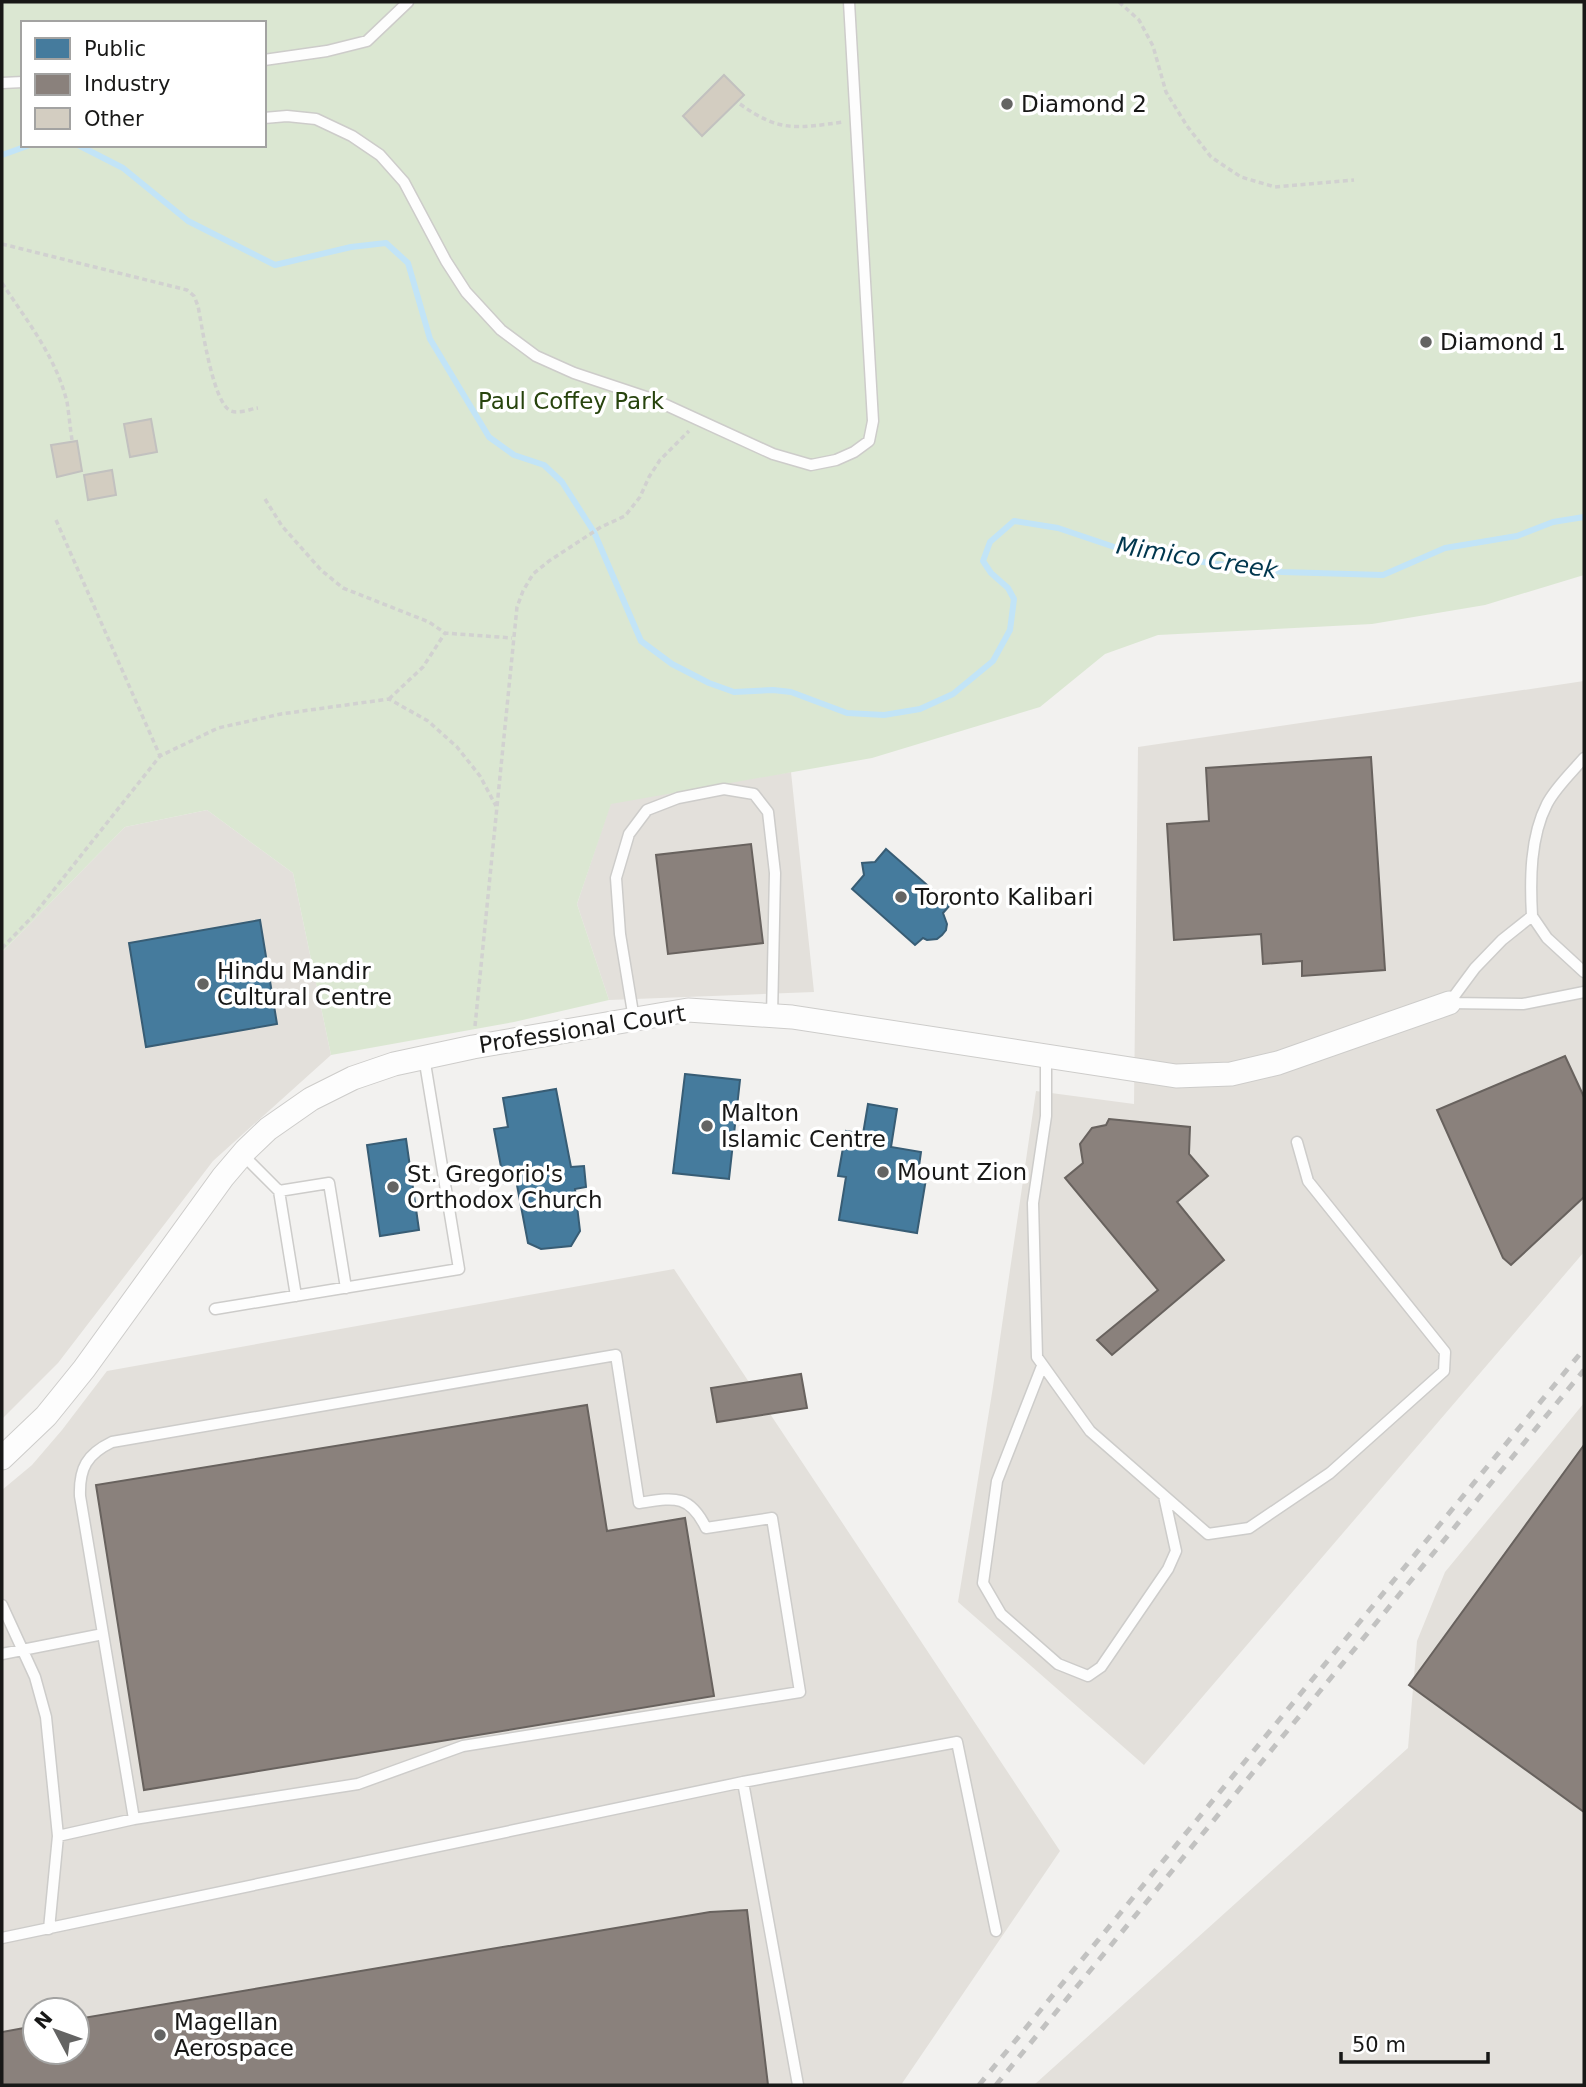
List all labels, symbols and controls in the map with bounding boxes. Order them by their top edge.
legend [21,21,266,147]
text: Public [84,37,146,61]
text: Industry [84,72,170,96]
place label: Diamond 2 [1021,91,1147,117]
marker: Diamond 2 [999,96,1015,112]
text: Other [84,107,144,131]
place label: Diamond 1 [1440,329,1566,355]
marker: Diamond 1 [1418,334,1434,350]
park label: Paul Coffey Park [478,388,665,414]
water label: Mimico Creek [1114,531,1281,585]
place label: Toronto Kalibari [914,884,1093,910]
marker: Toronto Kalibari [893,889,909,905]
place label: Hindu Mandir Cultural Centre [217,958,392,1010]
marker: Hindu Mandir Cultural Centre [195,976,211,992]
street label: Professional Court [477,1000,687,1058]
place label: Malton Islamic Centre [721,1100,886,1152]
marker: Malton Islamic Centre [699,1118,715,1134]
place label: Mount Zion [897,1159,1027,1185]
place label: St. Gregorio's Orthodox Church [407,1161,603,1213]
marker: Mount Zion [875,1164,891,1180]
marker: St. Gregorio's Orthodox Church [385,1179,401,1195]
north arrow [21,1996,91,2066]
text: N [30,2007,57,2033]
place label: Magellan Aerospace [174,2009,294,2061]
scale bar [1341,2021,1488,2064]
marker: Magellan Aerospace [152,2027,168,2043]
text: 50 m [1352,2033,1406,2057]

